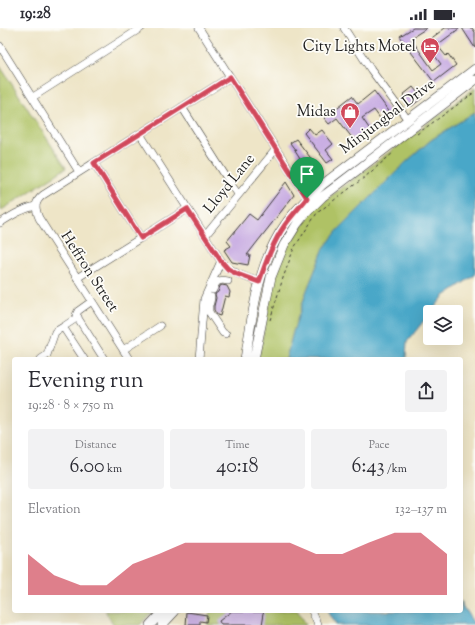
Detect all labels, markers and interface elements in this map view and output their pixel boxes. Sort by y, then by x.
text: 19:28 [20,4,51,25]
hotel icon: City Lights Motel [419,36,441,64]
place label: City Lights Motel [303,37,416,58]
street label: Minjungbal Drive [336,74,440,160]
shop icon: Midas [339,101,361,129]
place label: Midas [297,102,336,123]
street label: Lloyd Lane [199,150,261,218]
pin [290,157,324,198]
icon: arrive [296,163,318,185]
street label: Heffron Street [55,227,123,317]
map controls [423,305,463,345]
button: layers [423,305,463,345]
text: Evening run [28,366,144,398]
button: share [405,370,447,412]
text: 19:28 · 8 × 750 m [28,397,114,415]
text: Distance [75,437,117,453]
text: Time [225,437,250,453]
text: Pace [369,437,390,453]
text: 6.00 [69,453,105,482]
text: 40:18 [216,453,259,482]
text: 6:43 [351,453,385,482]
text: km [105,461,122,477]
text: /km [385,461,407,477]
text: Elevation [28,501,81,519]
text: 132–137 m [395,501,447,519]

